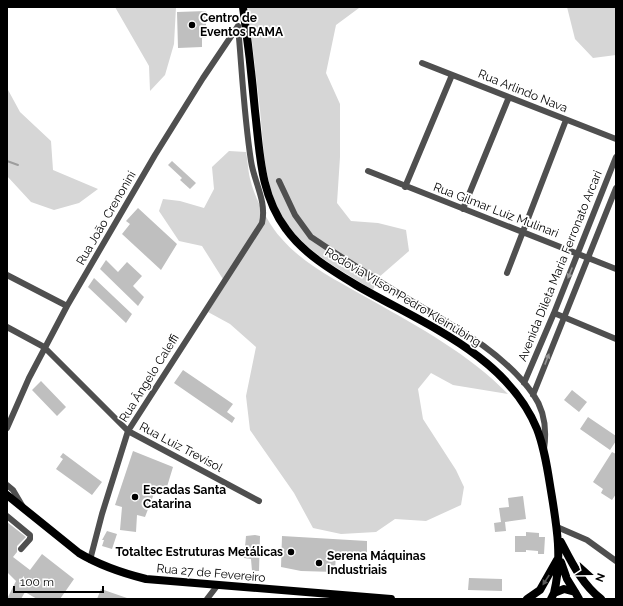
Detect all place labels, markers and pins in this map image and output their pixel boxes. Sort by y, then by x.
place label: Centro de Eventos RAMA [200,11,284,39]
marker: Centro de Eventos RAMA [187,20,197,30]
place label: Escadas Santa Catarina [143,483,226,511]
marker: Escadas Santa Catarina [130,492,140,502]
place label: Totaltec Estruturas Metálicas [116,545,283,559]
marker: Totaltec Estruturas Metálicas [286,547,296,557]
place label: Serena Máquinas Industriais [327,549,426,577]
marker: Serena Máquinas Industriais [314,558,324,568]

